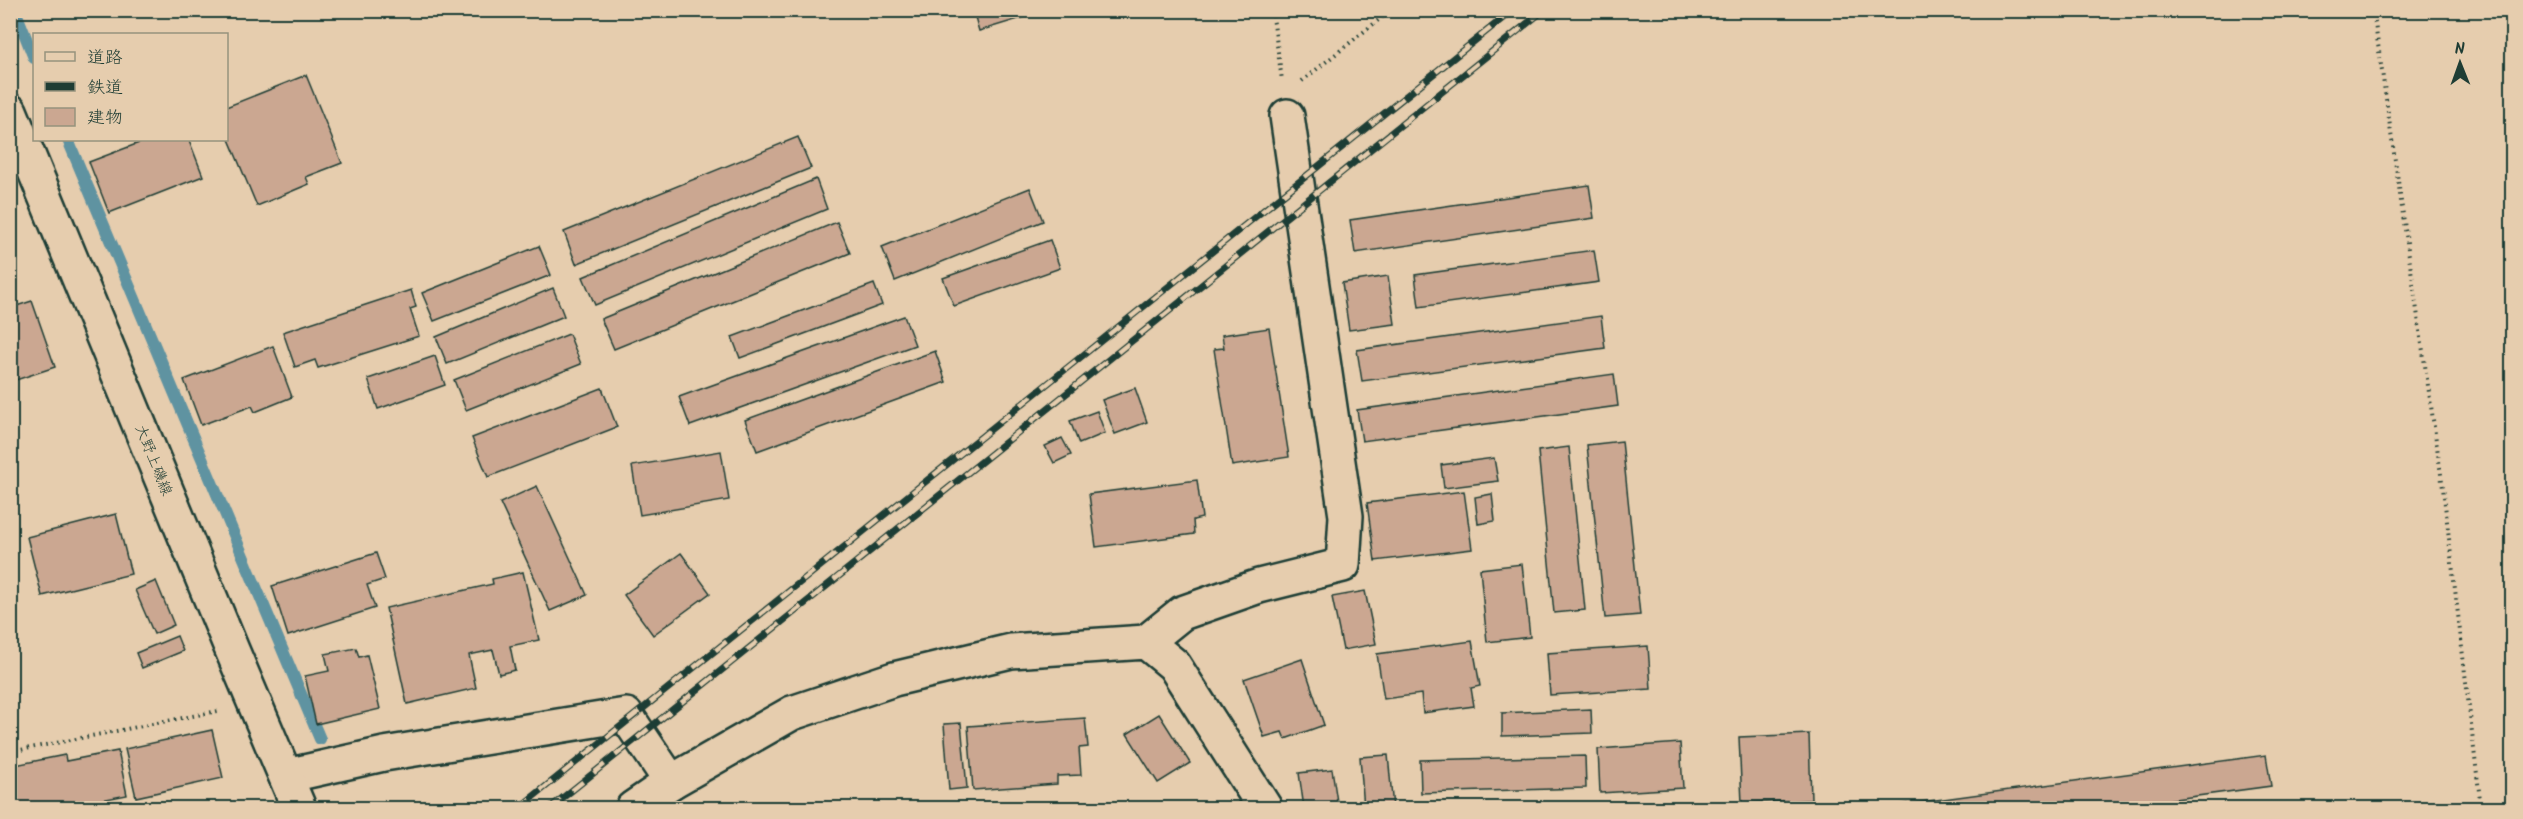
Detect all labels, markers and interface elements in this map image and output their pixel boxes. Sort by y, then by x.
legend [33,33,228,141]
north arrow [2430,33,2490,93]
text: N [2454,37,2465,62]
text: 道路 [87,44,123,73]
text: 鉄道 [87,74,123,103]
text: 建物 [87,104,123,133]
street label: 大野上磯線 [128,421,178,500]

